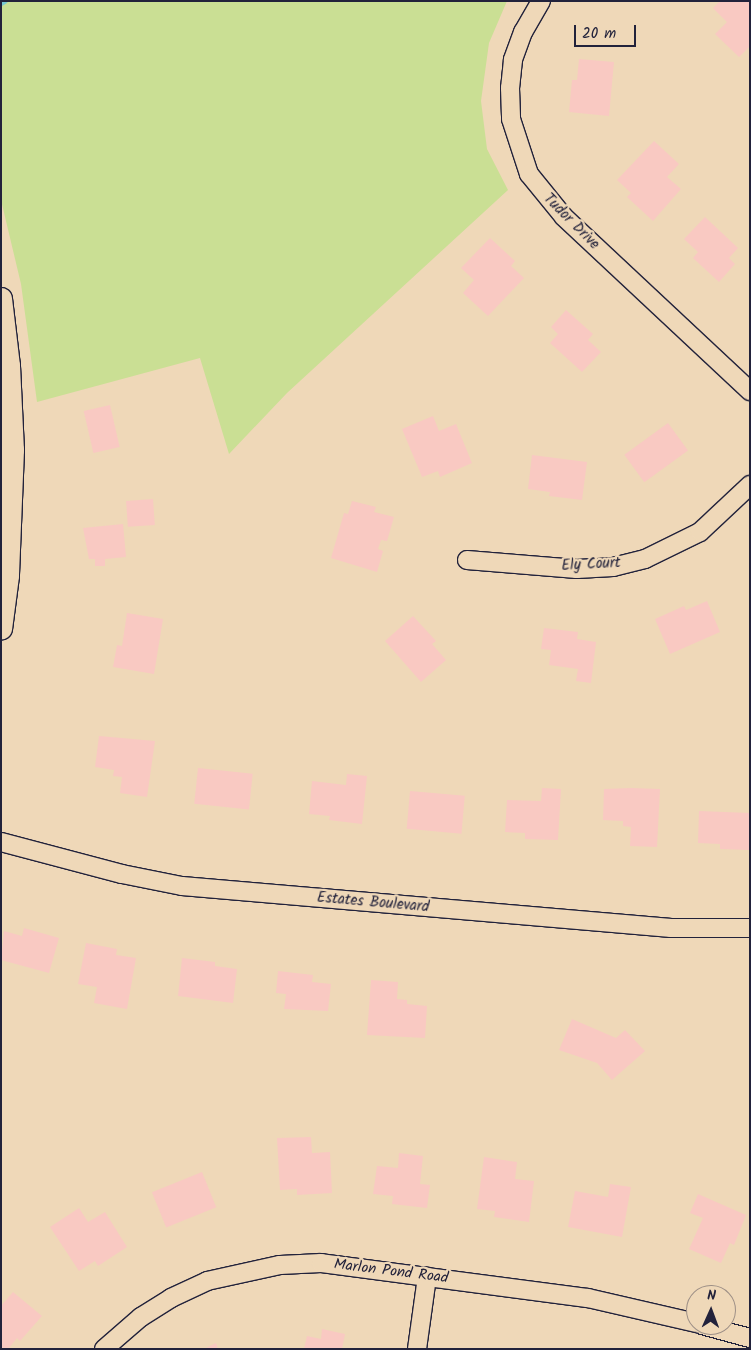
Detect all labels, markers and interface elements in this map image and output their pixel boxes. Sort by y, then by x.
scale bar [576,15,638,47]
text: 20 m [582,22,616,46]
street label: Tudor Drive [539,190,603,254]
street label: Ely Court [561,554,621,576]
street label: Estates Boulevard [316,889,430,917]
street label: Marlon Pond Road [333,1256,449,1288]
north arrow [686,1285,736,1335]
text: N [707,1285,716,1307]

